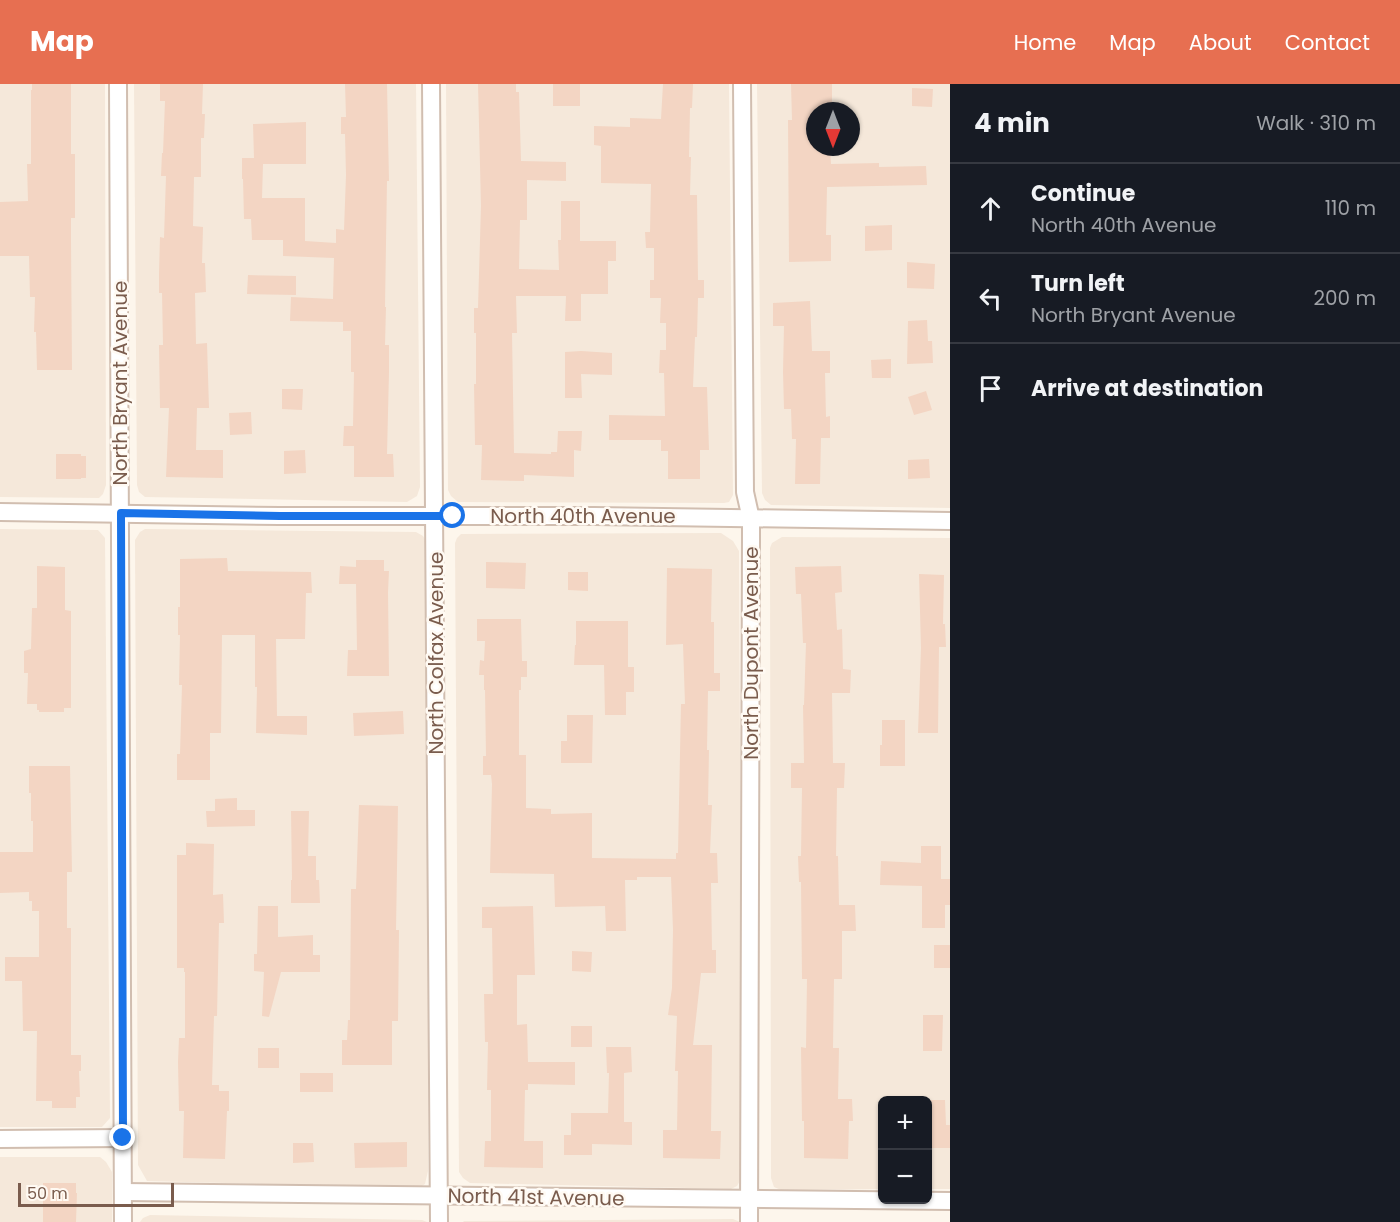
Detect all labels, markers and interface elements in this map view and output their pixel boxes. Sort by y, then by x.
text: Map [30,22,94,61]
text: Home [1014,28,1076,57]
text: Map [1109,28,1156,57]
text: About [1189,28,1252,57]
text: Contact [1285,28,1370,57]
north arrow [806,102,860,156]
text: 4 min [974,105,1050,141]
text: Walk · 310 m [1256,109,1376,137]
text: Continue [1031,178,1135,209]
icon: ahead [974,192,1007,225]
text: 110 m [1325,194,1376,222]
text: North 40th Avenue [1031,211,1216,239]
text: Turn left [1031,268,1125,299]
street label: North Bryant Avenue [106,281,134,485]
icon: left [974,282,1007,315]
text: 200 m [1313,284,1376,312]
text: North Bryant Avenue [1031,301,1236,329]
icon: arrive [974,372,1007,405]
text: Arrive at destination [1031,373,1263,404]
route start [439,502,465,528]
street label: North 40th Avenue [490,502,676,530]
street label: North Dupont Avenue [737,546,765,760]
street label: North Colfax Avenue [422,551,450,755]
map controls [878,1096,932,1204]
button: + [878,1096,932,1150]
route end [109,1124,135,1150]
button: − [878,1150,932,1204]
scale bar [18,1180,174,1208]
street label: North 41st Avenue [447,1181,625,1213]
text: 50 m [27,1182,68,1205]

